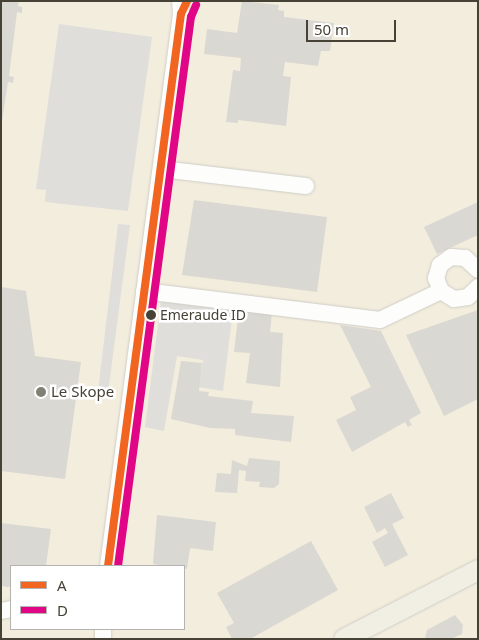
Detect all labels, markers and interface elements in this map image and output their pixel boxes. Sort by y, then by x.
scale bar [309,10,399,42]
text: 50 m [314,19,349,39]
place label: Emeraude ID [160,307,246,323]
marker: Emeraude ID [146,310,156,320]
place label: Le Skope [51,383,114,401]
marker: Le Skope [35,386,47,398]
legend [10,565,185,630]
text: A [57,575,67,595]
text: D [57,600,68,620]

